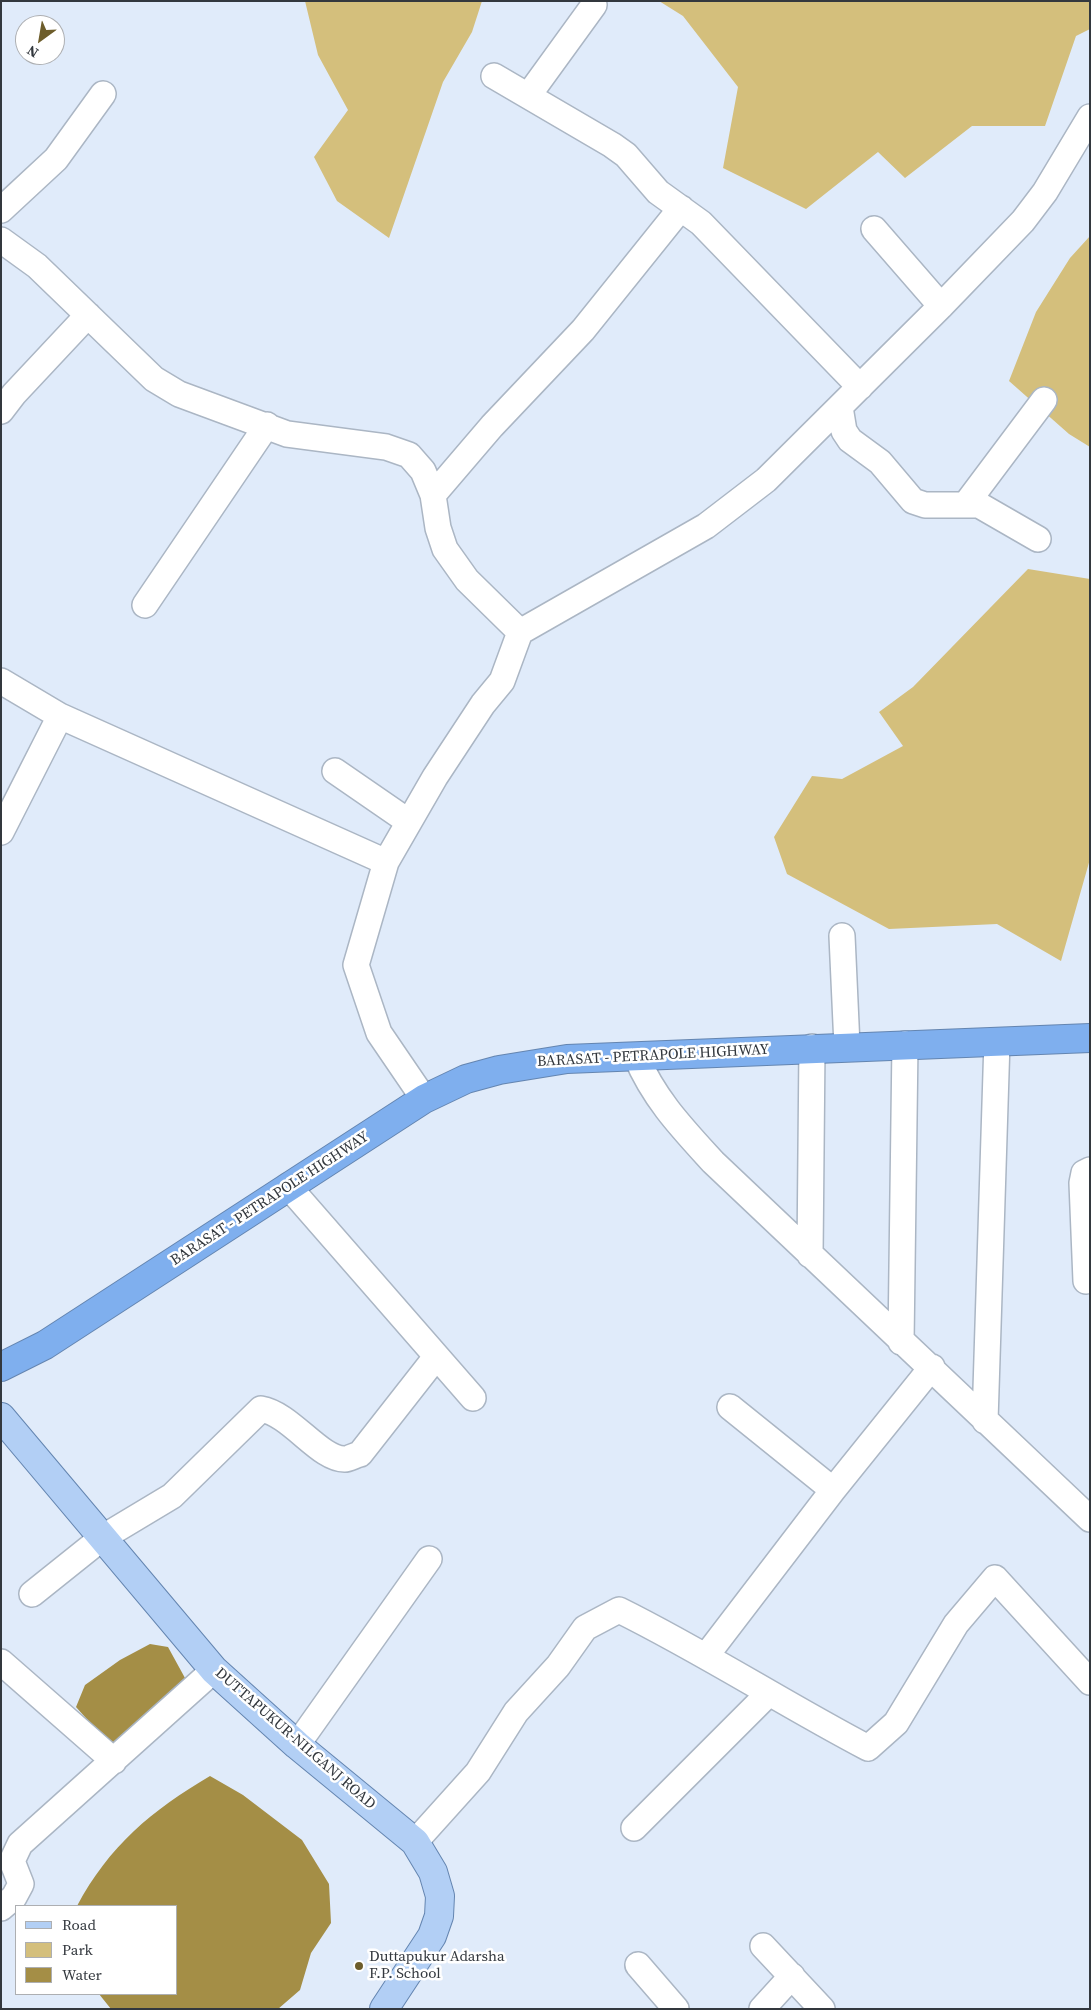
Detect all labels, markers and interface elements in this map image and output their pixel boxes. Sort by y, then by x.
north arrow [15,15,65,65]
text: N [23,41,42,63]
street label: BARASAT - PETRAPOLE HIGHWAY [536,1041,770,1071]
street label: BARASAT - PETRAPOLE HIGHWAY [168,1128,372,1270]
street label: DUTTAPUKUR-NILGANJ ROAD [211,1664,379,1814]
legend [15,1905,178,1995]
text: Road [62,1914,96,1935]
text: Park [62,1939,93,1960]
place label: Duttapukur Adarsha F.P. School [369,1948,505,1983]
marker: Duttapukur Adarsha F.P. School [353,1960,365,1972]
text: Water [62,1964,102,1985]

